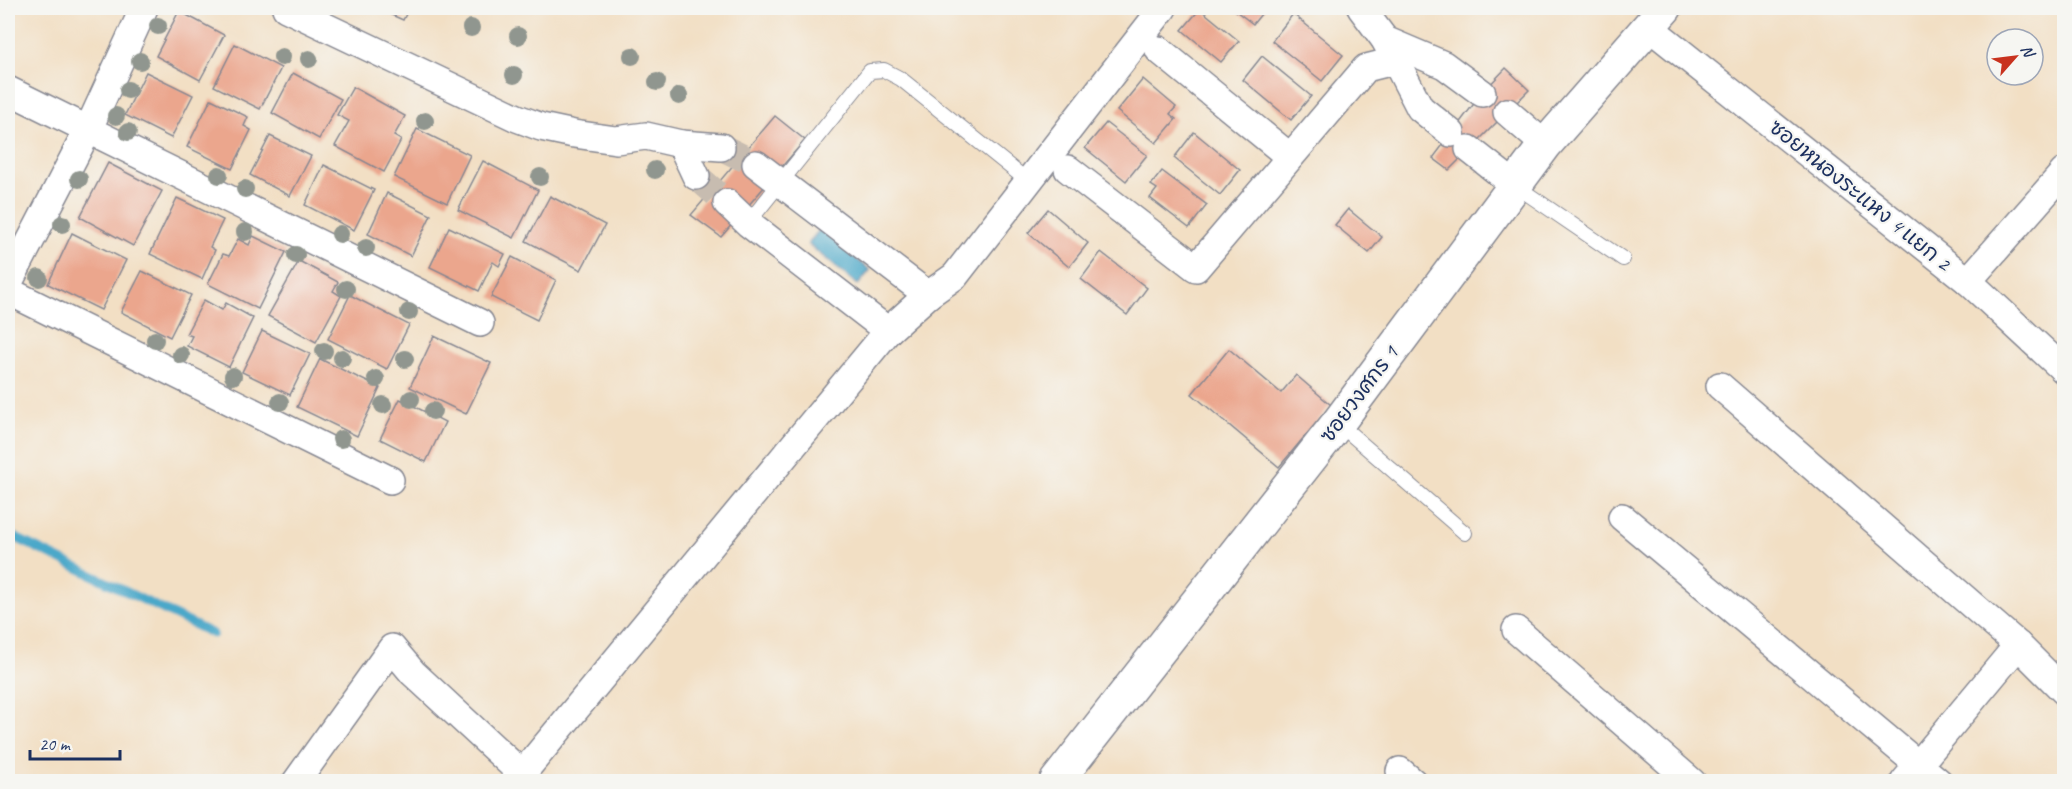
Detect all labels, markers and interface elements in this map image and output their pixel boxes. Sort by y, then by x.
north arrow [1985,27,2045,87]
text: N [2016,41,2040,62]
street label: ซอยหนองระแหง 4 แยก 2 [1764,114,1957,277]
street label: ซอยวงศกร 1 [1314,340,1405,447]
scale bar [30,723,120,761]
text: 20 m [39,733,72,755]

